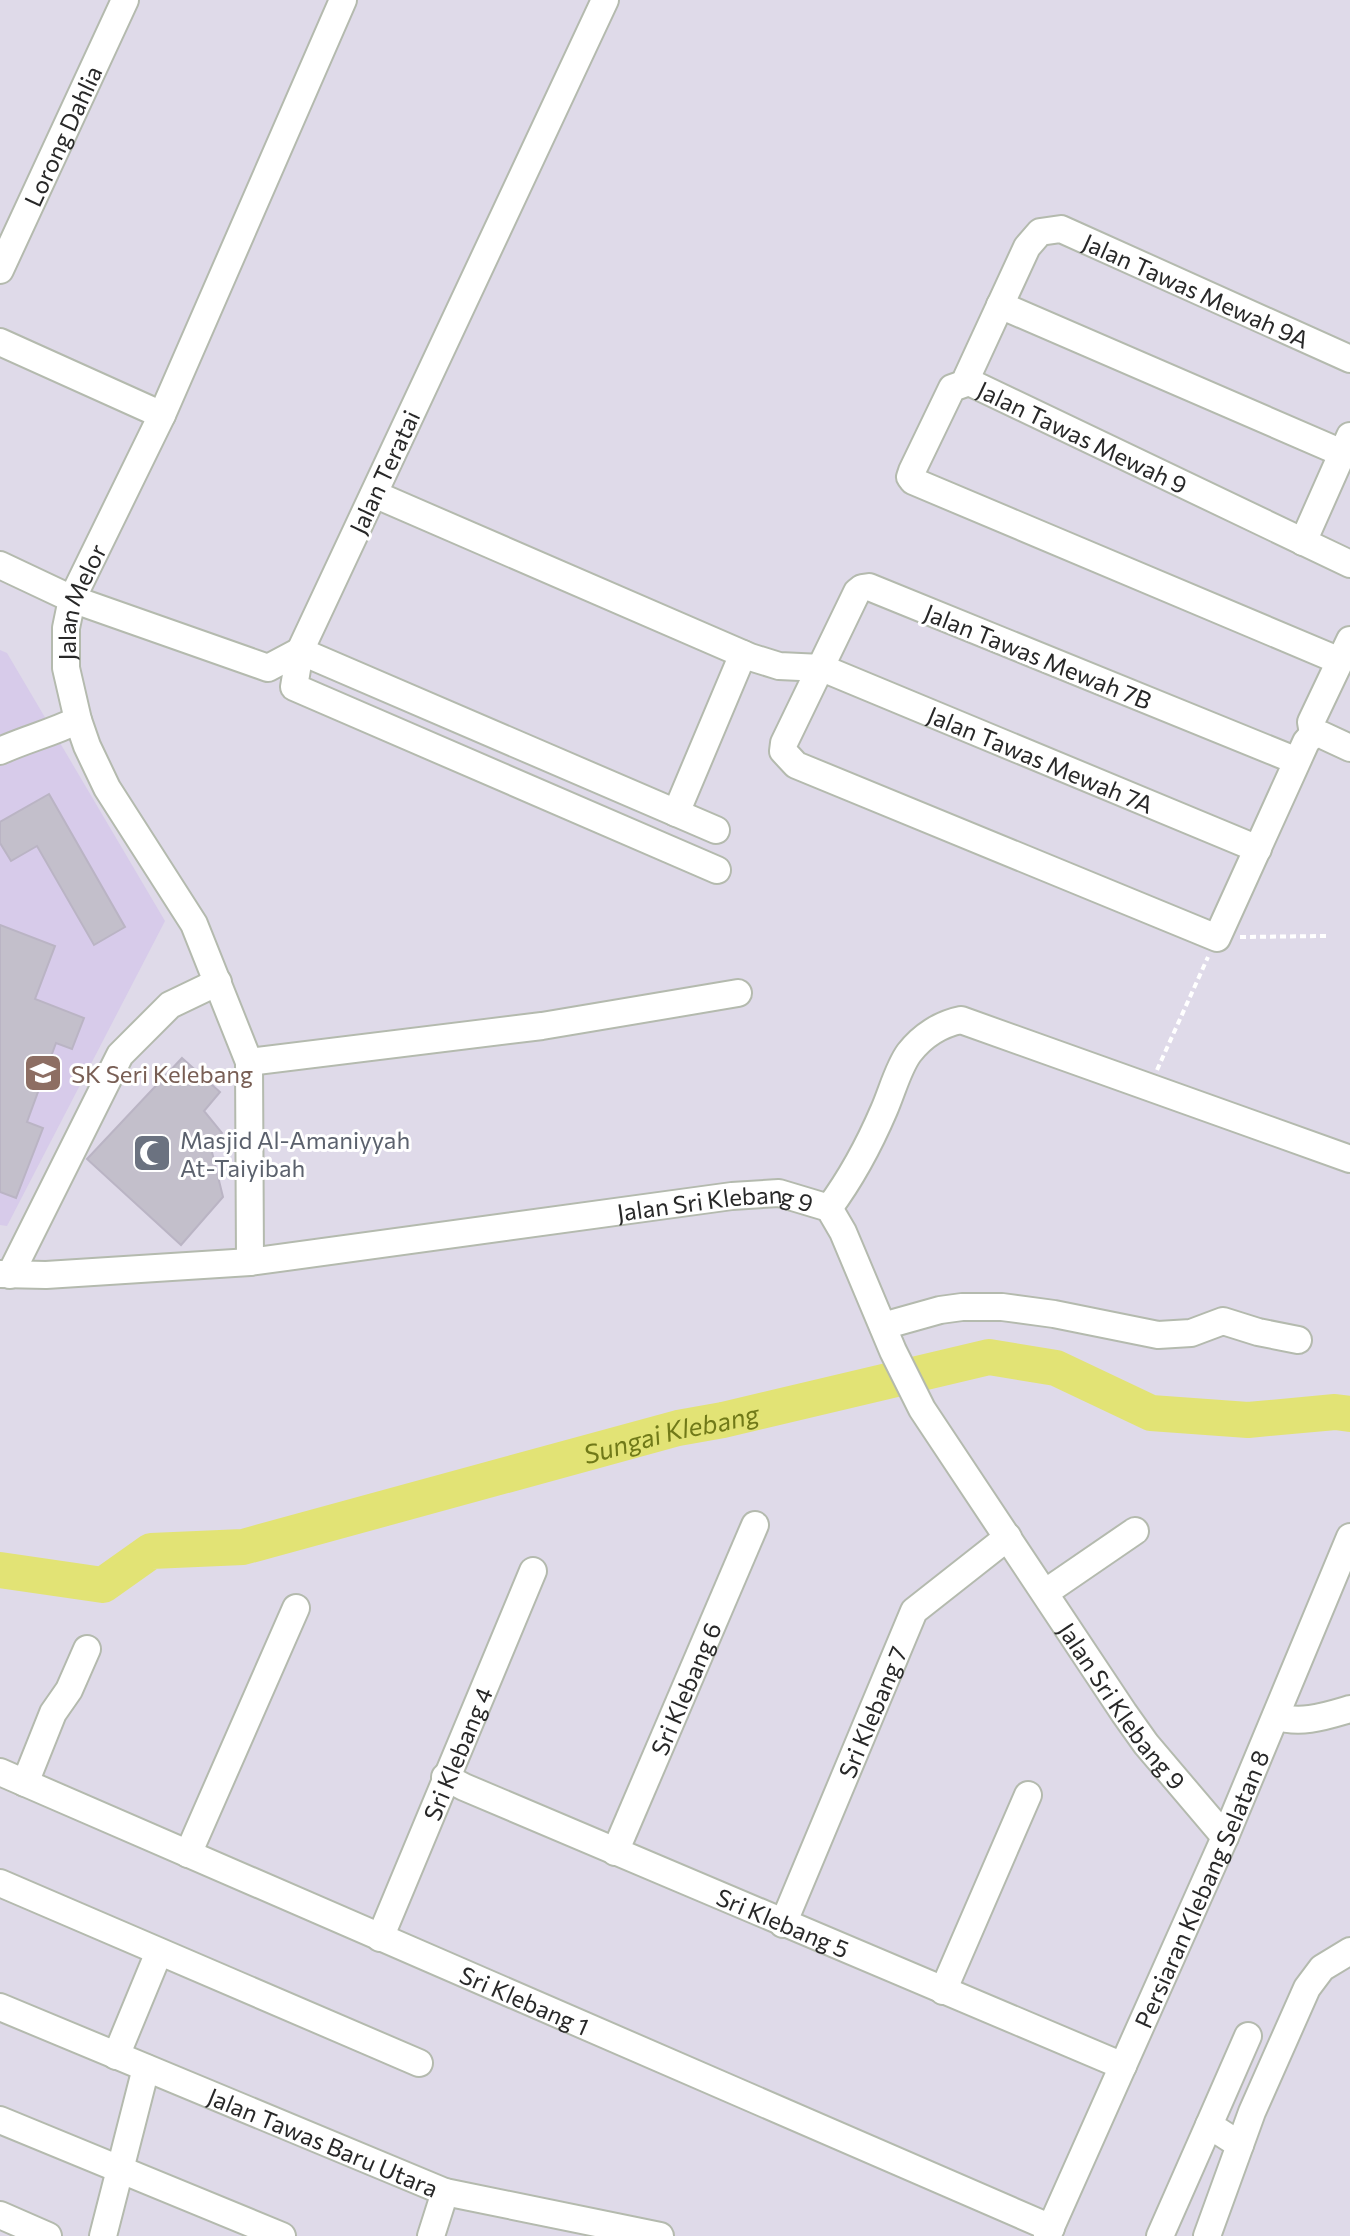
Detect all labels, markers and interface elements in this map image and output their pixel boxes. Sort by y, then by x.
street label: Lorong Dahlia [17,61,107,211]
street label: Jalan Tawas Mewah 9A [1079,226,1314,353]
street label: Jalan Tawas Mewah 9 [973,374,1192,499]
street label: Jalan Teratai [343,406,425,538]
street label: Jalan Melor [52,538,112,661]
street label: Jalan Tawas Mewah 7B [920,597,1156,715]
street label: Jalan Tawas Mewah 7A [924,699,1158,819]
school or university icon: SK Seri Kelebang [22,1052,64,1094]
place label: SK Seri Kelebang [71,1059,253,1088]
place label: Masjid Al-Amaniyyah At-Taiyibah [180,1125,410,1182]
mosque icon: Masjid Al-Amaniyyah At-Taiyibah [131,1132,173,1174]
street label: Jalan Sri Klebang 9 [615,1178,817,1226]
water label: Sungai Klebang [580,1396,763,1469]
street label: Jalan Sri Klebang 9 [1053,1616,1192,1795]
street label: Sri Klebang 6 [644,1617,726,1759]
street label: Sri Klebang 7 [831,1642,912,1782]
street label: Sri Klebang 4 [416,1682,498,1824]
street label: Persiaran Klebang Selatan 8 [1127,1745,1274,2032]
street label: Sri Klebang 5 [712,1881,854,1963]
street label: Sri Klebang 1 [456,1959,594,2040]
street label: Jalan Tawas Baru Utara [204,2081,443,2202]

